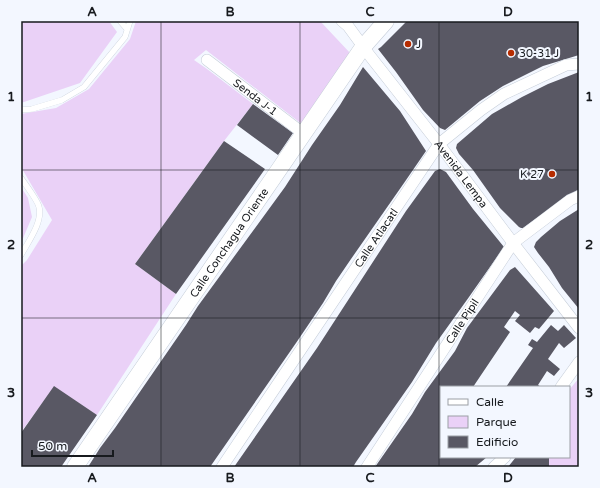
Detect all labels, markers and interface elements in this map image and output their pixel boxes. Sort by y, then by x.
text: A [87,4,97,20]
text: B [225,4,235,20]
text: C [365,4,375,20]
text: D [503,4,513,20]
place label: J [416,38,421,51]
marker: J [403,39,413,49]
place label: 30-31 J [519,47,559,60]
marker: 30-31 J [506,48,516,58]
street label: Senda J-1 [230,76,280,118]
text: 1 [7,89,15,105]
text: 1 [585,89,593,105]
street label: Avenida Lempa [431,138,490,210]
place label: K 27 [520,168,544,181]
marker: K 27 [547,169,557,179]
street label: Calle Conchagua Oriente [187,186,271,300]
street label: Calle Atlacatl [352,206,401,270]
text: 2 [7,237,15,253]
text: 2 [585,237,593,253]
street label: Calle Pipil [443,297,482,346]
text: 3 [7,385,15,401]
text: 3 [585,385,593,401]
legend [440,386,570,458]
text: Calle [476,395,504,409]
text: Parque [476,415,517,429]
scale bar [32,432,113,458]
text: Edificio [476,435,518,449]
text: 50 m [38,439,67,453]
text: A [87,470,97,486]
text: B [225,470,235,486]
text: C [365,470,375,486]
text: D [503,470,513,486]

